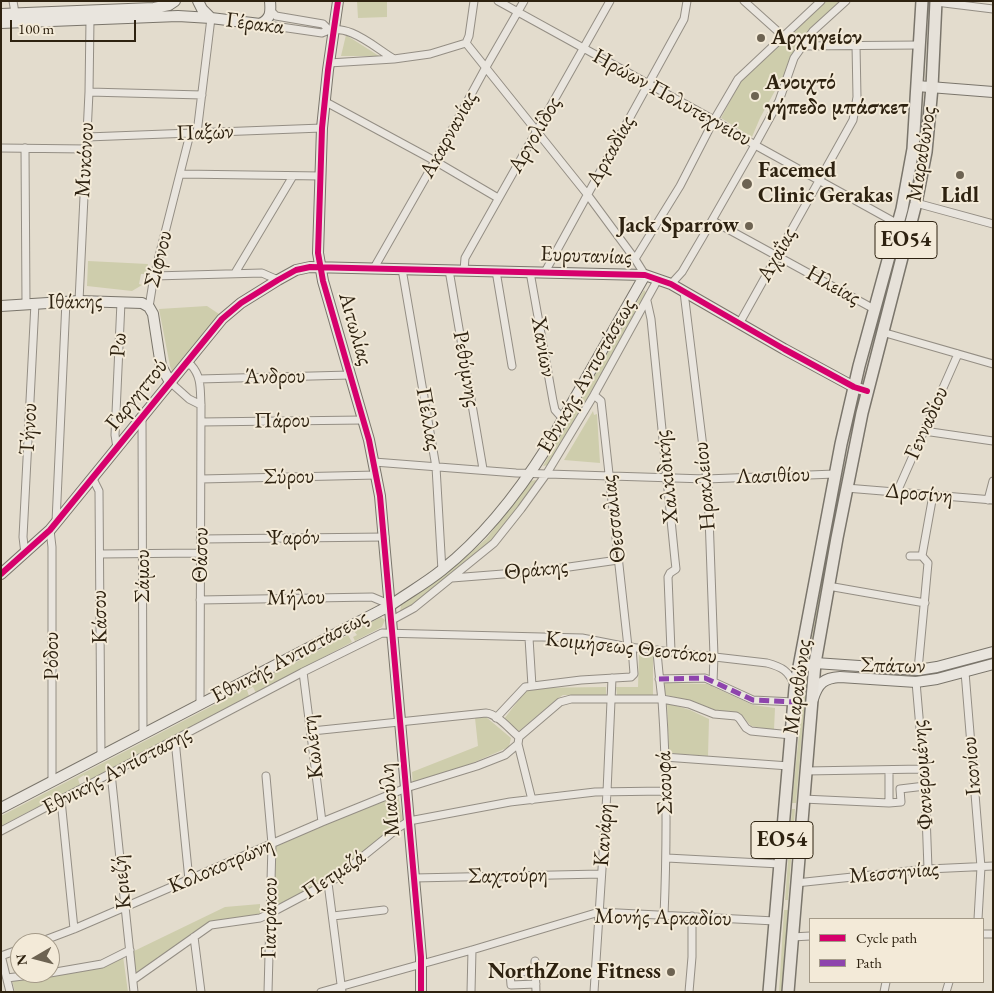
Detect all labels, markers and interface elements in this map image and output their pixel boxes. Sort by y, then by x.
street label: Γέρακα [224,7,286,41]
scale bar [12,10,139,42]
text: 100 m [18,19,54,38]
place label: Αρχηγείον [771,25,862,51]
marker: Αρχηγείον [755,32,767,44]
street label: Ηρώων Πολυτεχνείου [588,43,756,153]
place label: Ανοιχτό γήπεδο μπάσκετ [765,70,908,122]
street label: Ακαρνανίας [414,87,484,183]
marker: Ανοιχτό γήπεδο μπάσκετ [749,90,761,102]
street label: Αργολίδος [503,92,567,178]
street label: Μαραθώνος [901,104,943,204]
street label: Αρκαδίας [581,111,641,191]
street label: Παξών [176,119,234,147]
street label: Μυκόνου [70,121,100,199]
place label: Facemed Clinic Gerakas [758,158,893,210]
marker: Lidl [954,169,966,181]
marker: Facemed Clinic Gerakas [740,177,754,191]
place label: Lidl [941,183,979,209]
place label: Jack Sparrow [618,213,739,239]
marker: Jack Sparrow [743,220,755,232]
road number: ΕΟ54 [875,222,937,258]
street label: Αχαΐας [751,223,803,287]
street label: Σίφνου [139,228,179,290]
street label: Ευρυτανίας [540,241,632,271]
street label: Ηλείας [801,260,865,312]
street label: Ιθάκης [47,288,103,316]
street label: Αιτωλίας [332,289,378,369]
street label: Εθνικής Αντιστάσεως [532,294,642,458]
street label: Χανίων [525,315,561,379]
street label: Ρεθύμνης [446,329,486,409]
street label: Ρω [105,332,133,358]
street label: Γαργηττού [100,354,174,436]
street label: Άνδρου [244,363,306,391]
street label: Γενναδίου [899,382,955,464]
street label: Πέλλας [409,385,447,453]
street label: Τήνου [14,402,44,456]
street label: Πάρου [254,407,310,435]
street label: Χαλκιδικής [649,429,685,525]
street label: Ηρακλείου [688,441,722,531]
street label: Λασιθίου [736,462,810,490]
street label: Σύρου [264,463,314,491]
street label: Θεσσαλίας [596,474,632,564]
street label: Δροσίνη [884,478,954,510]
street label: Ψαρόν [266,524,320,552]
street label: Θάσου [187,527,215,583]
street label: Σάμου [130,549,156,603]
street label: Θράκης [503,554,569,586]
street label: Μήλου [266,584,326,612]
street label: Κάσου [86,590,114,644]
street label: Εθνικής Αντιστάσεως [207,604,373,710]
street label: Κοιμήσεως Θεοτόκου [544,626,718,670]
street label: Ρόδου [39,632,65,680]
street label: Μαραθώνος [778,638,818,736]
street label: Σπάτων [860,652,926,680]
street label: Κωλέτη [296,714,330,780]
street label: Φανερωμένης [906,719,940,831]
street label: Εθνικής Αντίστασης [38,721,196,821]
street label: Ικονίου [956,735,988,797]
street label: Σκουφά [651,751,679,815]
street label: Μιαούλη [374,762,406,838]
street label: Κανάρη [589,803,619,867]
road number: ΕΟ54 [751,822,813,858]
street label: Κολοκοτρώνη [164,832,278,900]
street label: Πετμεζά [297,844,371,906]
street label: Κριεζή [106,854,138,910]
street label: Μεσσηνίας [848,856,940,890]
street label: Σαχτούρη [468,862,548,890]
street label: Γιατράκου [256,877,284,959]
street label: Μονής Αρκαδίου [594,904,732,932]
legend [809,918,984,983]
text: Cycle path [856,928,917,947]
north arrow [10,933,60,983]
text: N [11,953,31,967]
text: Path [856,953,882,972]
place label: NorthZone Fitness [488,959,661,985]
marker: NorthZone Fitness [665,966,677,978]

